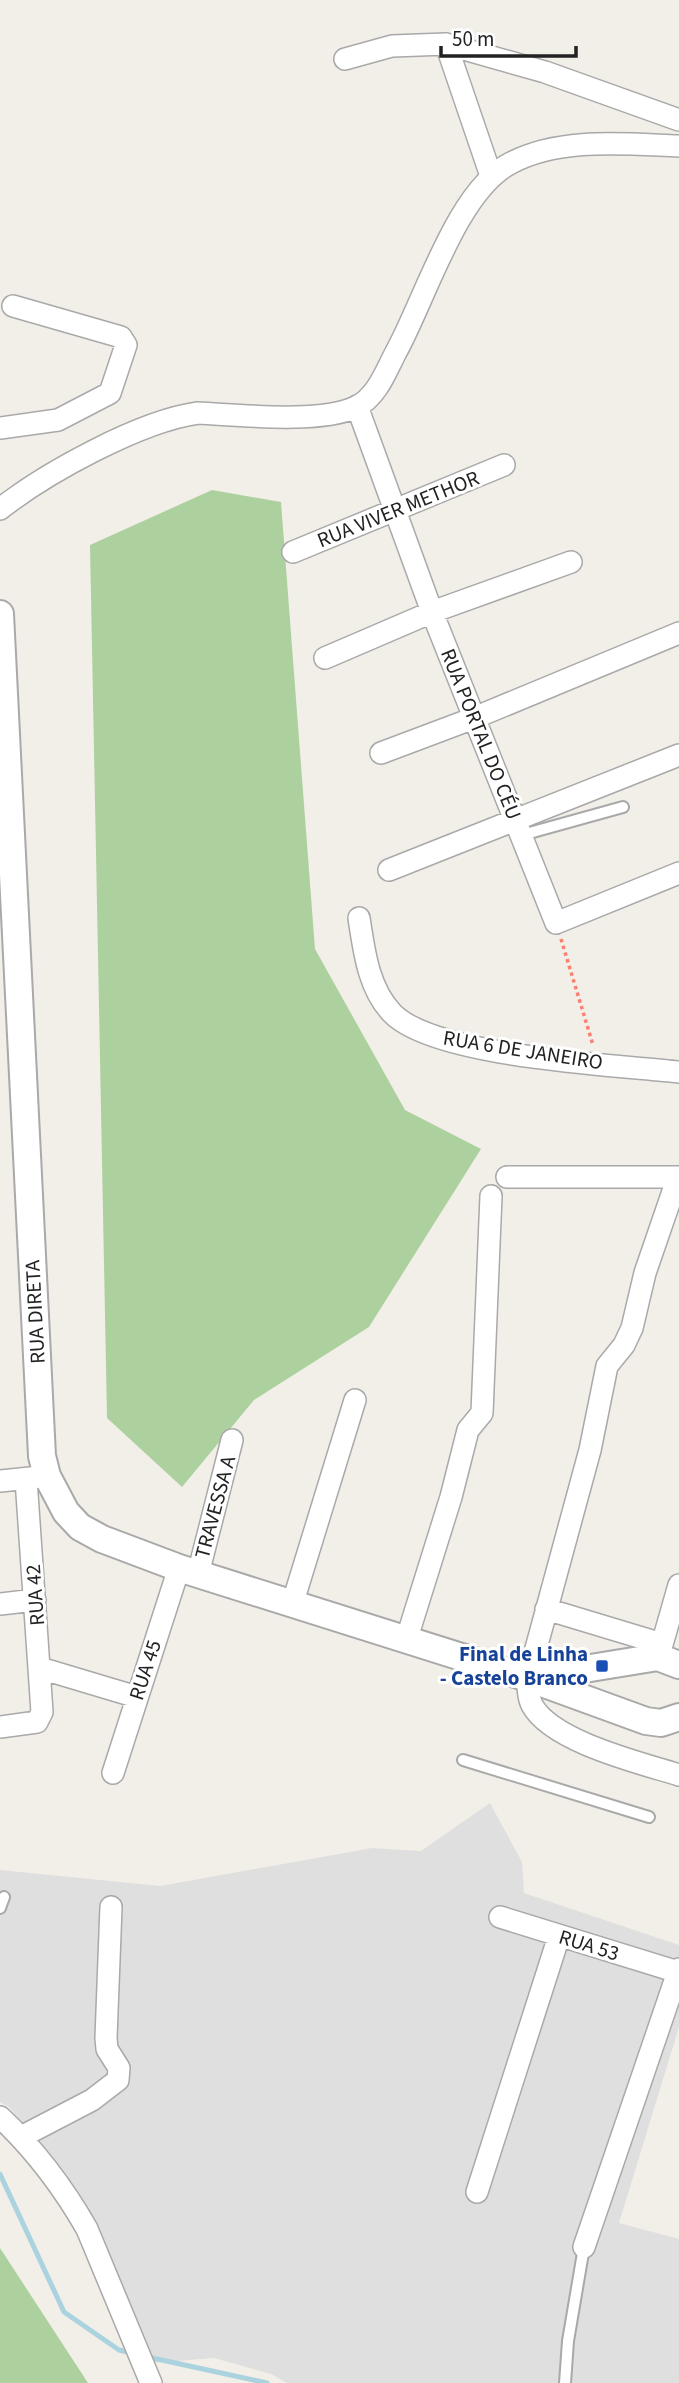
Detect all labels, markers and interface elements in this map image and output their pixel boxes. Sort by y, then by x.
scale bar [441,14,576,58]
text: 50 m [452,24,494,54]
street label: RUA VIVER METHOR [312,463,484,555]
street label: RUA PORTAL DO CÉU [433,644,529,824]
street label: RUA 6 DE JANEIRO [441,1023,605,1077]
street label: RUA DIRETA [17,1259,53,1365]
street label: TRAVESSA A [187,1452,243,1562]
street label: RUA 42 [18,1563,52,1627]
street label: RUA 45 [121,1636,169,1704]
place label: Final de Linha - Castelo Branco [440,1639,588,1693]
marker: Final de Linha - Castelo Branco [594,1658,610,1674]
street label: RUA 53 [555,1922,623,1968]

